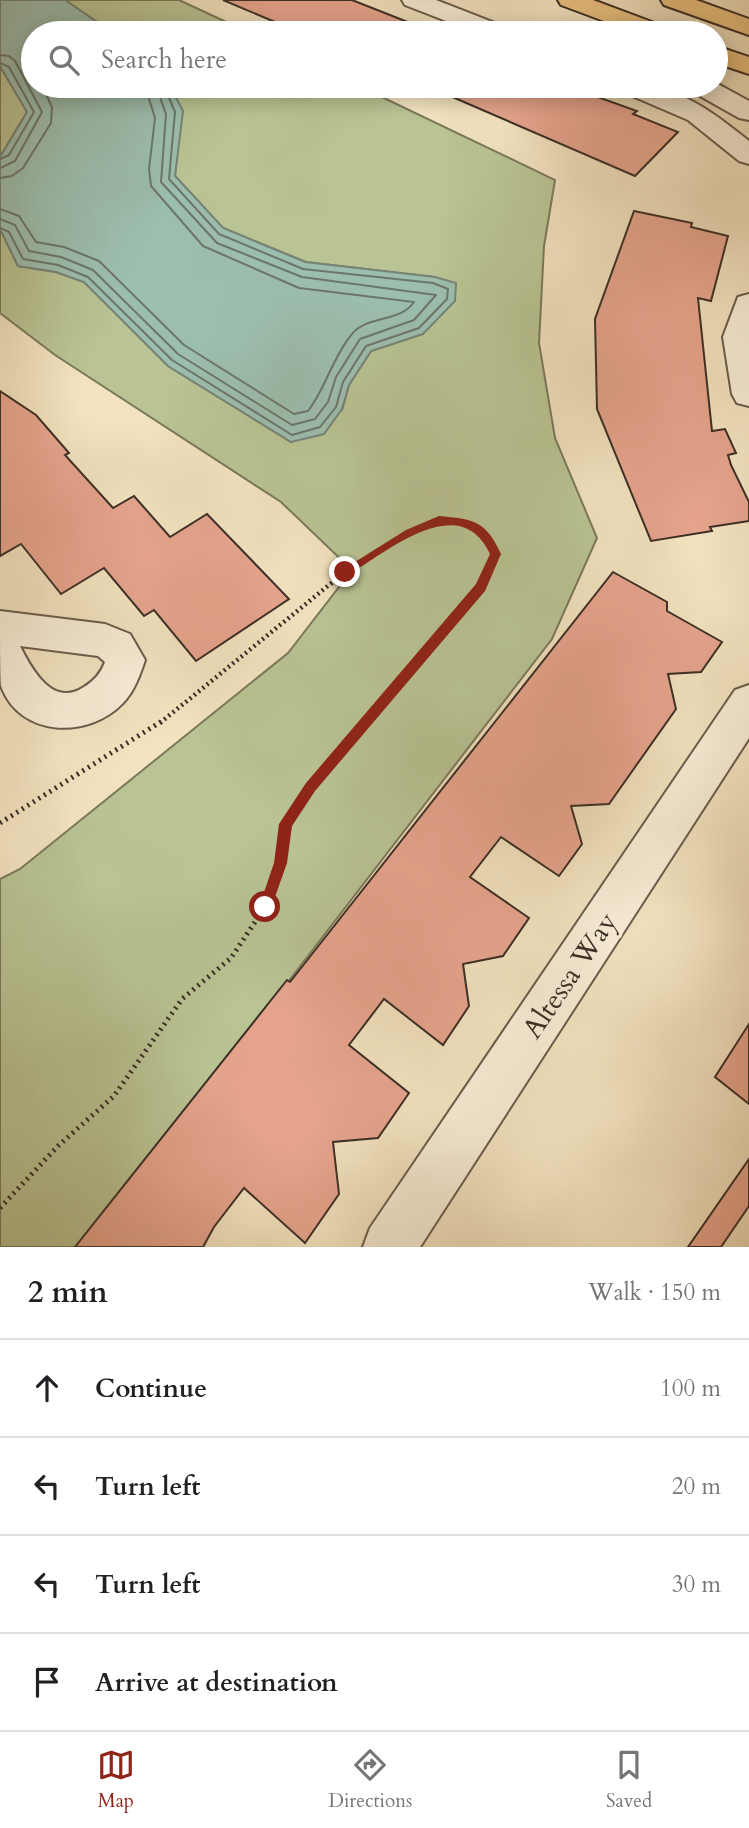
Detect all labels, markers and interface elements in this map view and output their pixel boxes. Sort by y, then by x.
search box [21,21,728,98]
icon: search [45,41,83,79]
text: Search here [101,42,227,77]
route end [329,556,360,587]
route start [249,891,280,922]
street label: Altessa Way [514,905,626,1046]
text: 2 min [28,1272,108,1313]
text: Walk · 150 m [588,1277,721,1308]
icon: ahead [28,1369,66,1407]
text: Continue [95,1371,207,1406]
text: 100 m [660,1373,721,1404]
icon: left [28,1467,66,1505]
text: Turn left [95,1469,200,1504]
text: 20 m [672,1471,721,1502]
icon: left [28,1565,66,1603]
text: Turn left [95,1567,200,1602]
text: 30 m [672,1569,721,1600]
icon: arrive [28,1663,66,1701]
text: Arrive at destination [95,1665,338,1700]
tab: Map [97,1746,135,1814]
tab: Directions [329,1746,412,1814]
tab: Saved [606,1746,652,1814]

